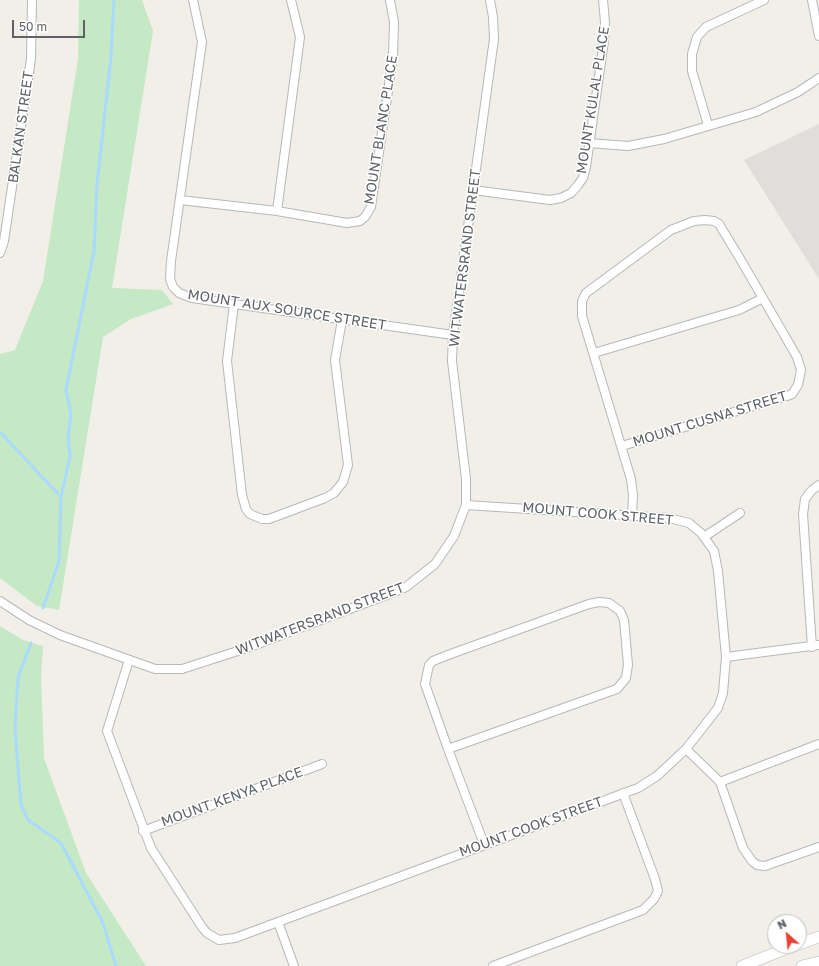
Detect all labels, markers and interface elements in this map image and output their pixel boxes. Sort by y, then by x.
scale bar [14,12,87,38]
text: 50 m [19,19,47,34]
street label: MOUNT KULAL PLACE [573,25,613,175]
street label: MOUNT BLANC PLACE [361,54,401,206]
street label: BALKAN STREET [5,70,37,184]
street label: WITWATERSRAND STREET [446,168,484,348]
street label: MOUNT AUX SOURCE STREET [186,286,388,334]
street label: MOUNT CUSNA STREET [631,387,789,451]
street label: MOUNT COOK STREET [522,499,674,529]
street label: WITWATERSRAND STREET [233,579,407,659]
street label: MOUNT KENYA PLACE [159,764,305,830]
street label: MOUNT COOK STREET [457,793,605,861]
north arrow [767,914,807,954]
text: N [775,916,788,931]

